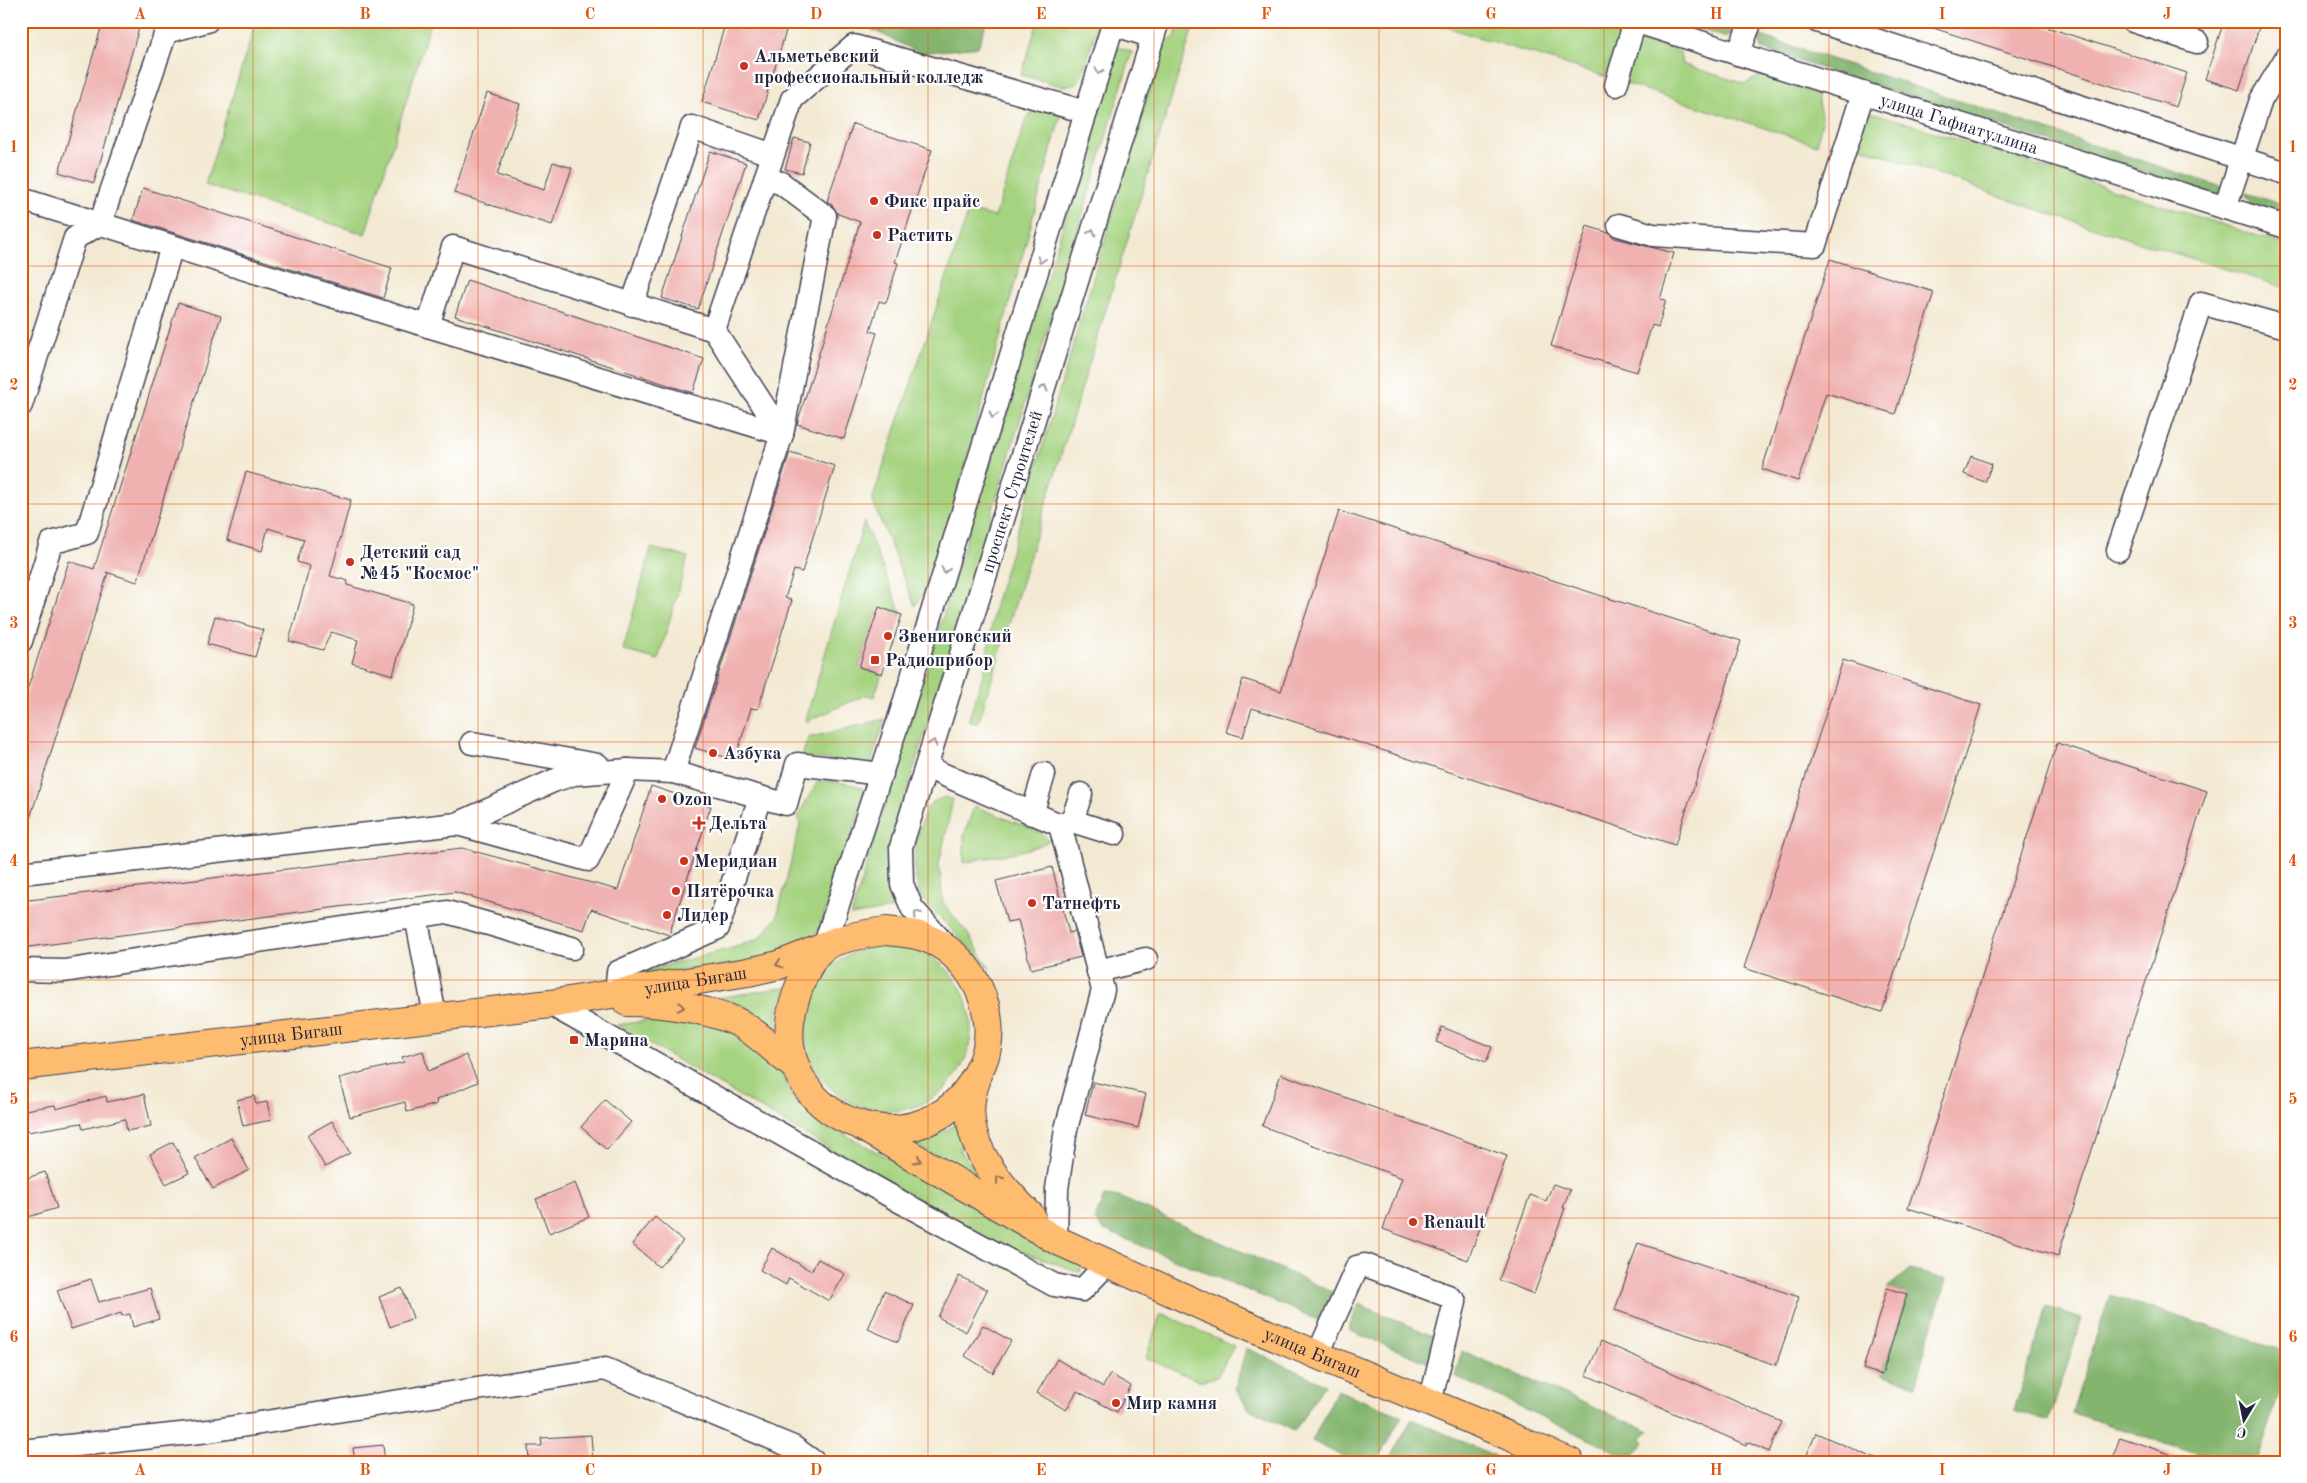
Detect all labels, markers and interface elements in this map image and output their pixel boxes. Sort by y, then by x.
text: A [134,7,146,23]
text: B [359,7,371,23]
text: C [585,7,595,23]
text: D [810,7,822,23]
text: E [1035,7,1047,23]
text: F [1261,7,1272,23]
text: G [1485,7,1497,23]
text: H [1709,7,1723,23]
text: I [1938,7,1946,23]
text: J [2163,7,2172,23]
place label: Альметьевский профессиональный колледж [754,48,984,88]
marker: Альметьевский профессиональный колледж [738,60,750,72]
one-way arrow [1094,66,1104,75]
street label: улица Гафиатуллина [1877,91,2040,158]
text: 1 [9,140,19,156]
text: 1 [2288,140,2298,156]
place label: Фикс прайс [884,193,980,211]
marker: Фикс прайс [868,195,880,207]
place label: Растить [887,227,953,245]
marker: Растить [871,229,883,241]
one-way arrow [1086,229,1096,237]
one-way arrow [1036,255,1046,263]
text: 2 [9,378,19,394]
text: 2 [2288,378,2298,394]
one-way arrow [1038,384,1048,392]
street label: проспект Строителей [979,409,1046,576]
one-way arrow [988,410,998,419]
place label: Детский сад №45 "Космос" [360,544,479,583]
marker: Детский сад №45 "Космос" [344,556,356,568]
one-way arrow [940,566,950,574]
text: 3 [9,616,19,632]
text: 3 [2288,616,2298,632]
place label: Звениговский [898,628,1012,646]
marker: Звениговский [882,630,894,642]
place label: Радиоприбор [885,652,993,670]
marker: Радиоприбор [869,654,881,666]
one-way arrow [928,740,938,748]
place label: Азбука [723,745,782,763]
marker: Азбука [707,747,719,759]
place label: Ozon [672,791,712,809]
marker: Ozon [656,793,668,805]
place label: Дельта [709,815,767,833]
marker: Дельта [693,817,705,829]
place label: Меридиан [694,853,778,871]
text: 4 [9,854,19,870]
text: 4 [2288,854,2298,870]
marker: Меридиан [678,855,690,867]
place label: Пятёрочка [686,883,774,901]
marker: Пятёрочка [670,885,682,897]
place label: Татнефть [1042,895,1121,914]
marker: Татнефть [1026,897,1038,909]
place label: Лидер [677,907,729,925]
marker: Лидер [661,909,673,921]
one-way arrow [914,911,923,920]
one-way arrow [775,959,783,969]
street label: улица Бигаш [643,964,748,999]
one-way arrow [677,1002,685,1012]
street label: улица Бигаш [239,1020,344,1050]
place label: Марина [584,1032,649,1050]
marker: Марина [568,1034,580,1046]
text: 5 [9,1092,19,1108]
text: 5 [2288,1092,2298,1108]
one-way arrow [912,1153,921,1163]
one-way arrow [996,1176,1004,1185]
place label: Renault [1423,1214,1486,1232]
marker: Renault [1407,1216,1419,1228]
street label: улица Бигаш [1261,1325,1363,1382]
text: 6 [9,1330,19,1346]
text: 6 [2288,1330,2298,1346]
place label: Мир камня [1126,1395,1217,1413]
north arrow [2220,1396,2270,1446]
marker: Мир камня [1110,1397,1122,1409]
text: С [2236,1424,2248,1440]
text: A [134,1463,146,1479]
text: B [359,1463,371,1479]
text: C [585,1463,595,1479]
text: D [810,1463,822,1479]
text: E [1035,1463,1047,1479]
text: F [1261,1463,1272,1479]
text: G [1485,1463,1497,1479]
text: H [1709,1463,1723,1479]
text: I [1938,1463,1946,1479]
text: J [2163,1463,2172,1479]

